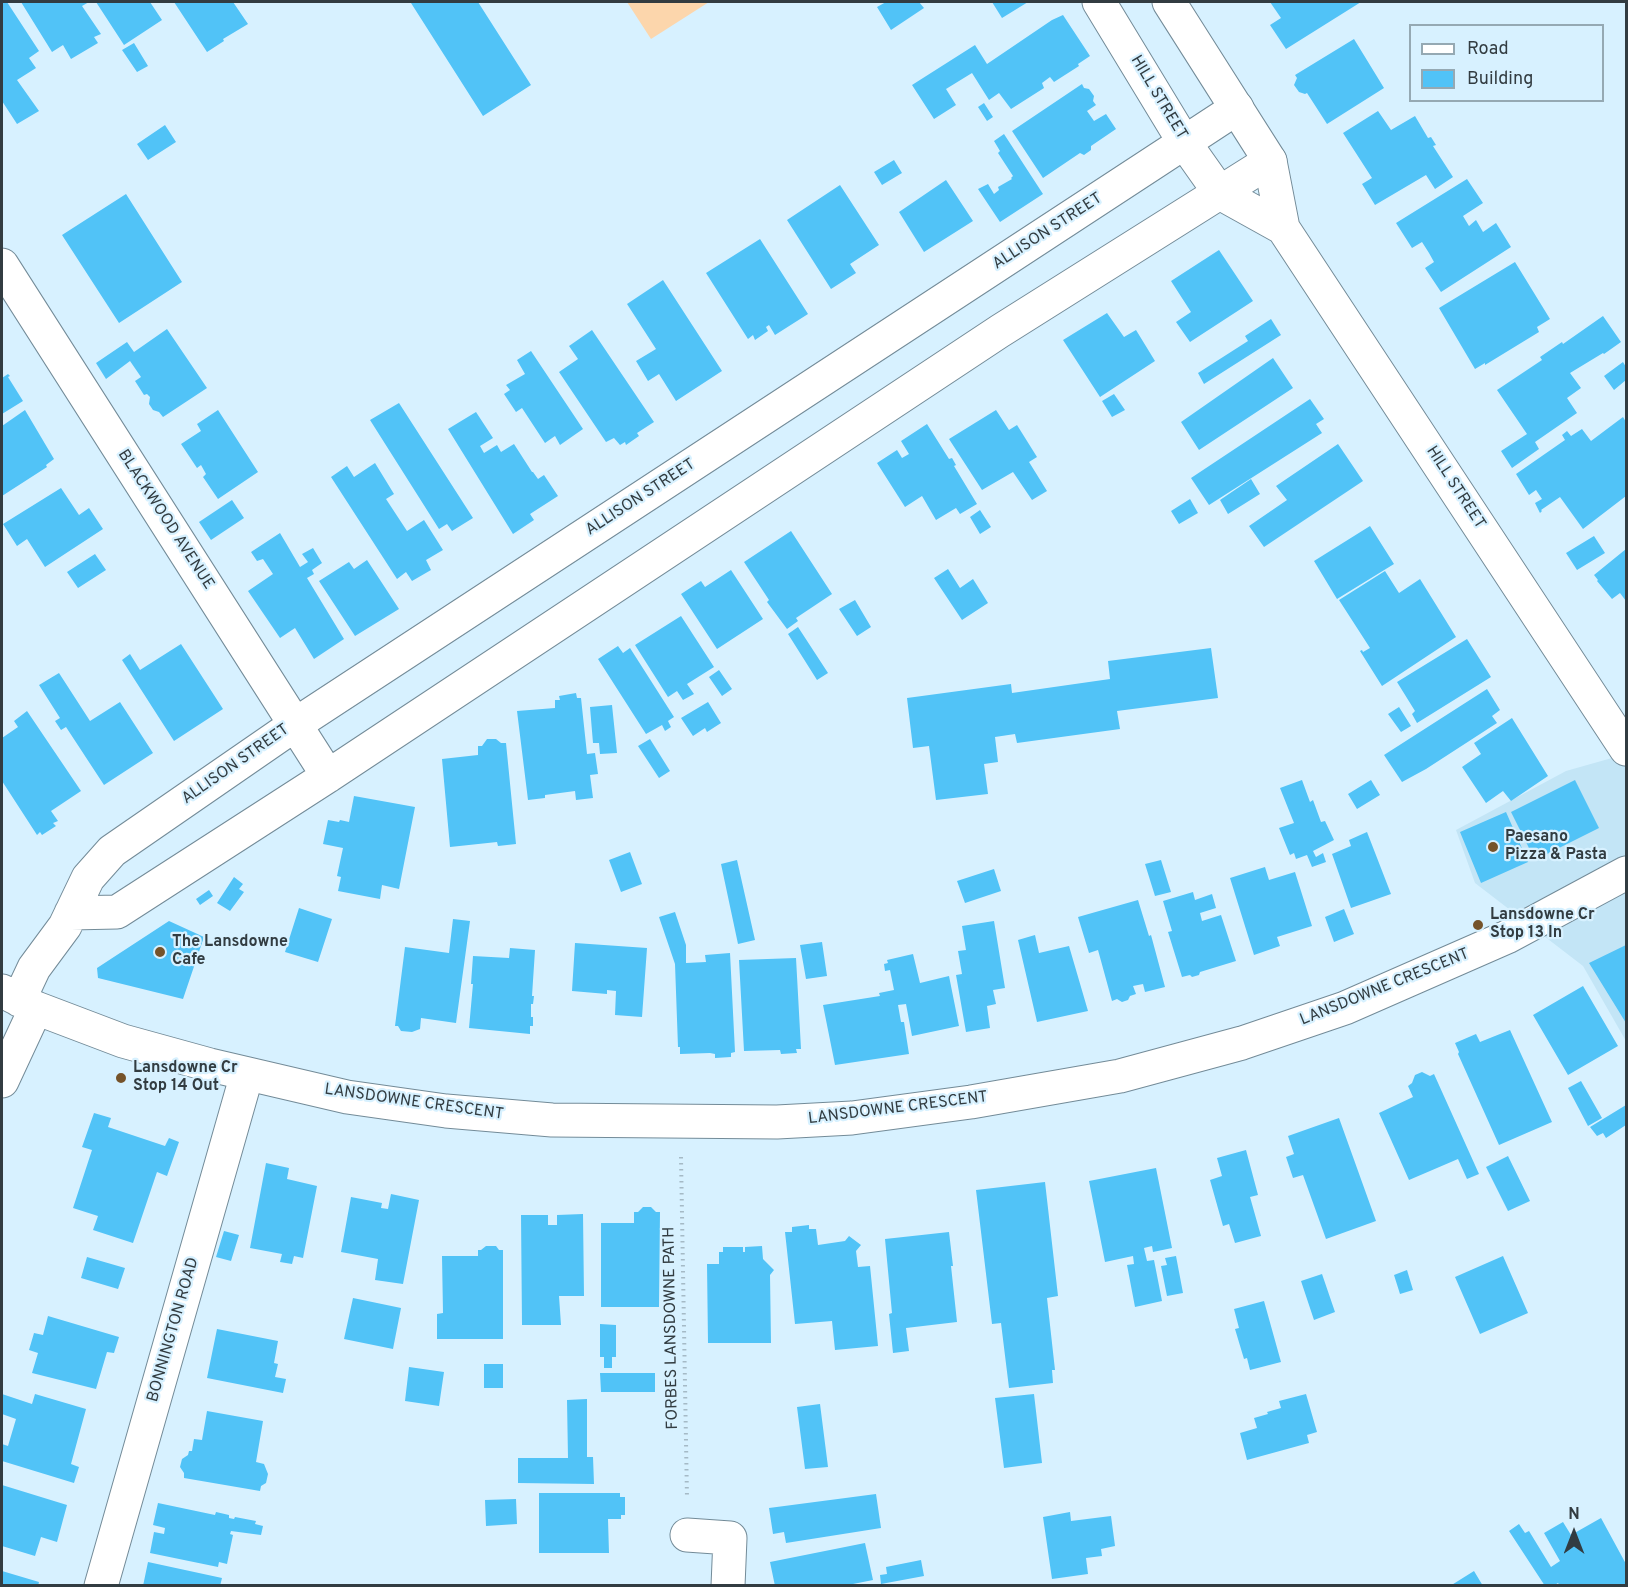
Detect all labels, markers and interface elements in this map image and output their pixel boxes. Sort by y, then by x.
legend [1409,24,1604,102]
text: Road [1467,38,1509,61]
street label: HILL STREET [1125,52,1191,144]
text: Building [1467,68,1533,91]
street label: ALLISON STREET [990,189,1106,275]
street label: HILL STREET [1421,443,1489,533]
street label: BLACKWOOD AVENUE [113,447,217,593]
street label: ALLISON STREET [583,455,699,541]
street label: ALLISON STREET [179,721,293,809]
place label: Paesano Pizza & Pasta [1505,828,1607,866]
marker: Paesano Pizza & Pasta [1486,840,1500,854]
place label: Lansdowne Cr Stop 13 In [1490,906,1595,944]
marker: Lansdowne Cr Stop 13 In [1471,918,1485,932]
place label: The Lansdowne Cafe [172,933,288,971]
marker: The Lansdowne Cafe [153,945,167,959]
street label: LANSDOWNE CRESCENT [1298,945,1472,1031]
place label: Lansdowne Cr Stop 14 Out [133,1059,238,1097]
marker: Lansdowne Cr Stop 14 Out [114,1071,128,1085]
street label: LANSDOWNE CRESCENT [323,1081,505,1125]
street label: LANSDOWNE CRESCENT [807,1088,989,1130]
street label: FORBES LANSDOWNE PATH [661,1226,683,1430]
street label: BONNINGTON ROAD [144,1255,204,1405]
north arrow [1544,1503,1604,1563]
text: N [1568,1505,1580,1525]

